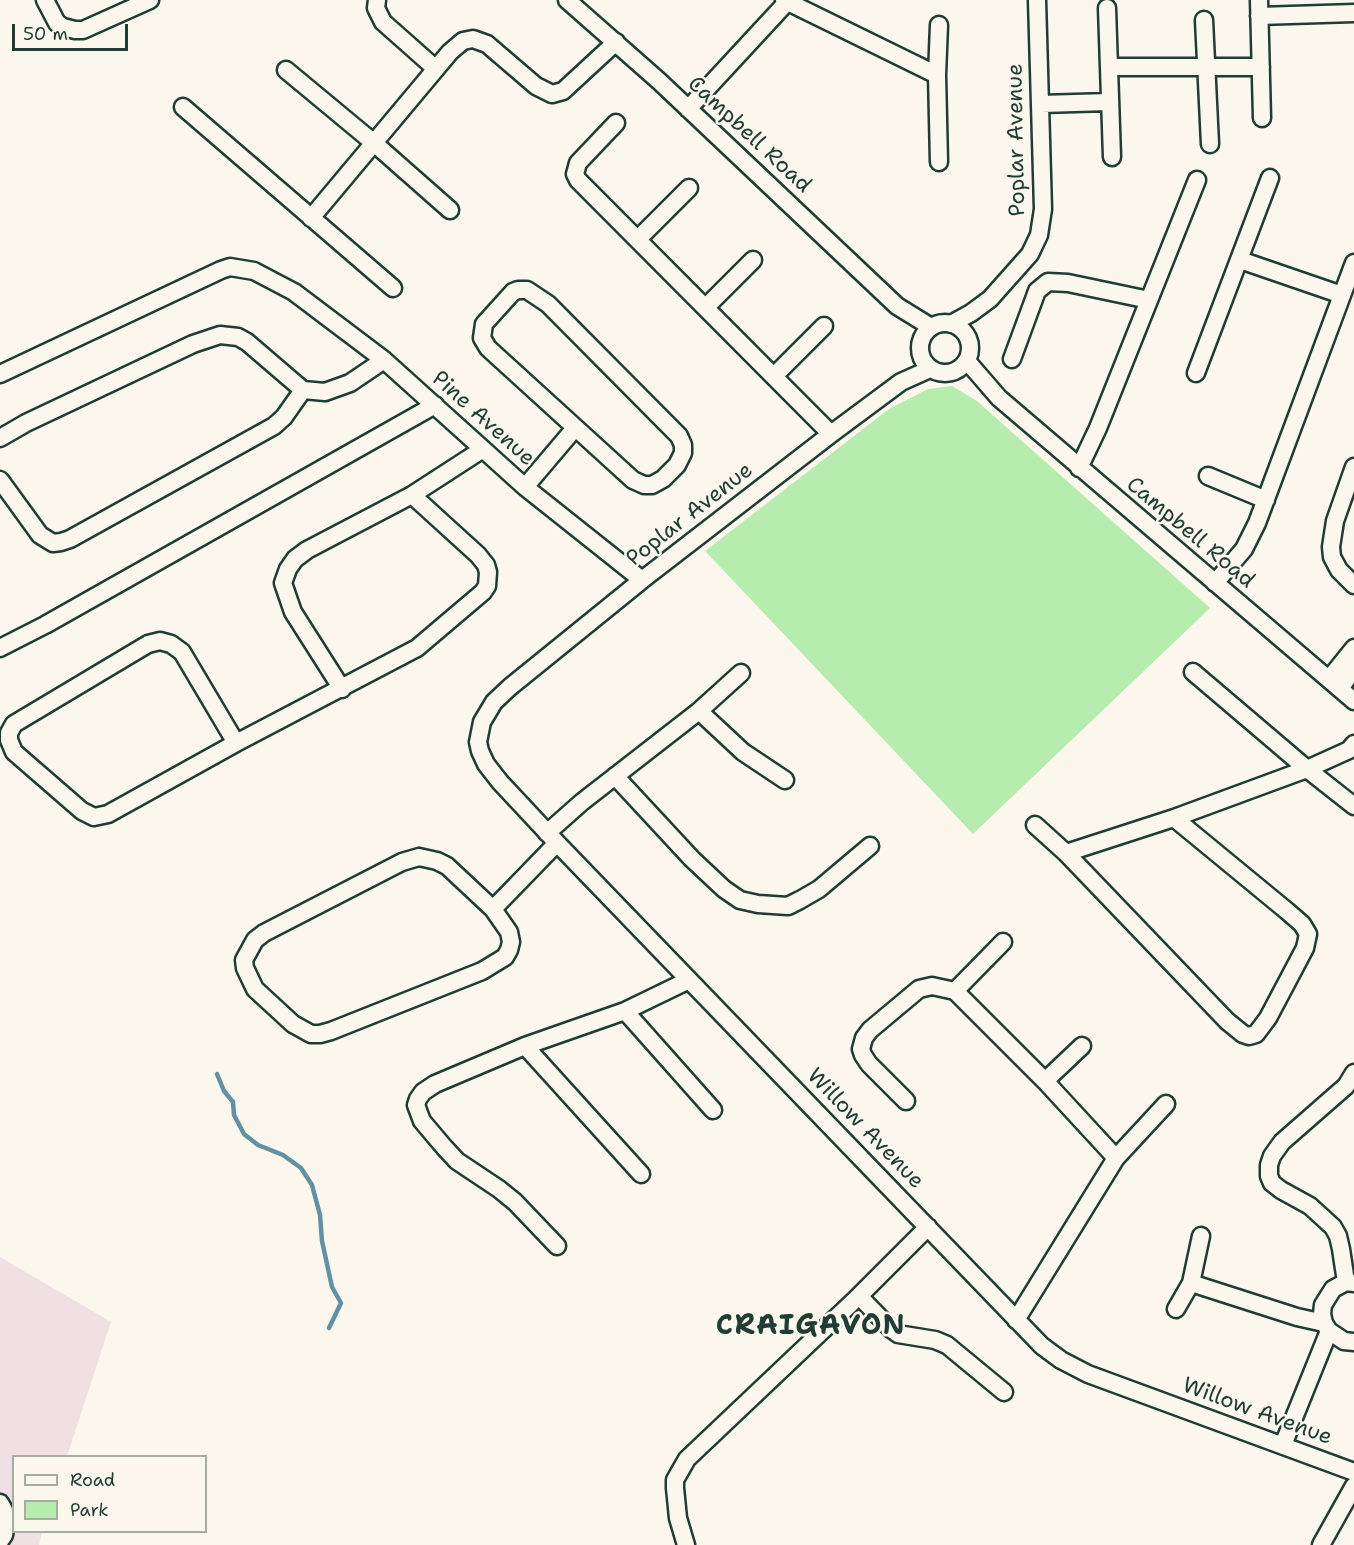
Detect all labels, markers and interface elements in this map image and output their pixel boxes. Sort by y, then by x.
scale bar [15,12,130,50]
text: 50 m [23,22,68,46]
street label: Poplar Avenue [1002,63,1032,217]
street label: Campbell Road [682,71,816,199]
street label: Pine Avenue [426,366,540,472]
street label: Poplar Avenue [622,457,758,573]
street label: Campbell Road [1121,472,1259,594]
street label: Willow Avenue [801,1063,929,1195]
district label: CRAIGAVON [716,1310,906,1344]
street label: Willow Avenue [1179,1373,1335,1451]
legend [12,1455,207,1533]
text: Road [70,1468,115,1492]
text: Park [70,1498,109,1522]

